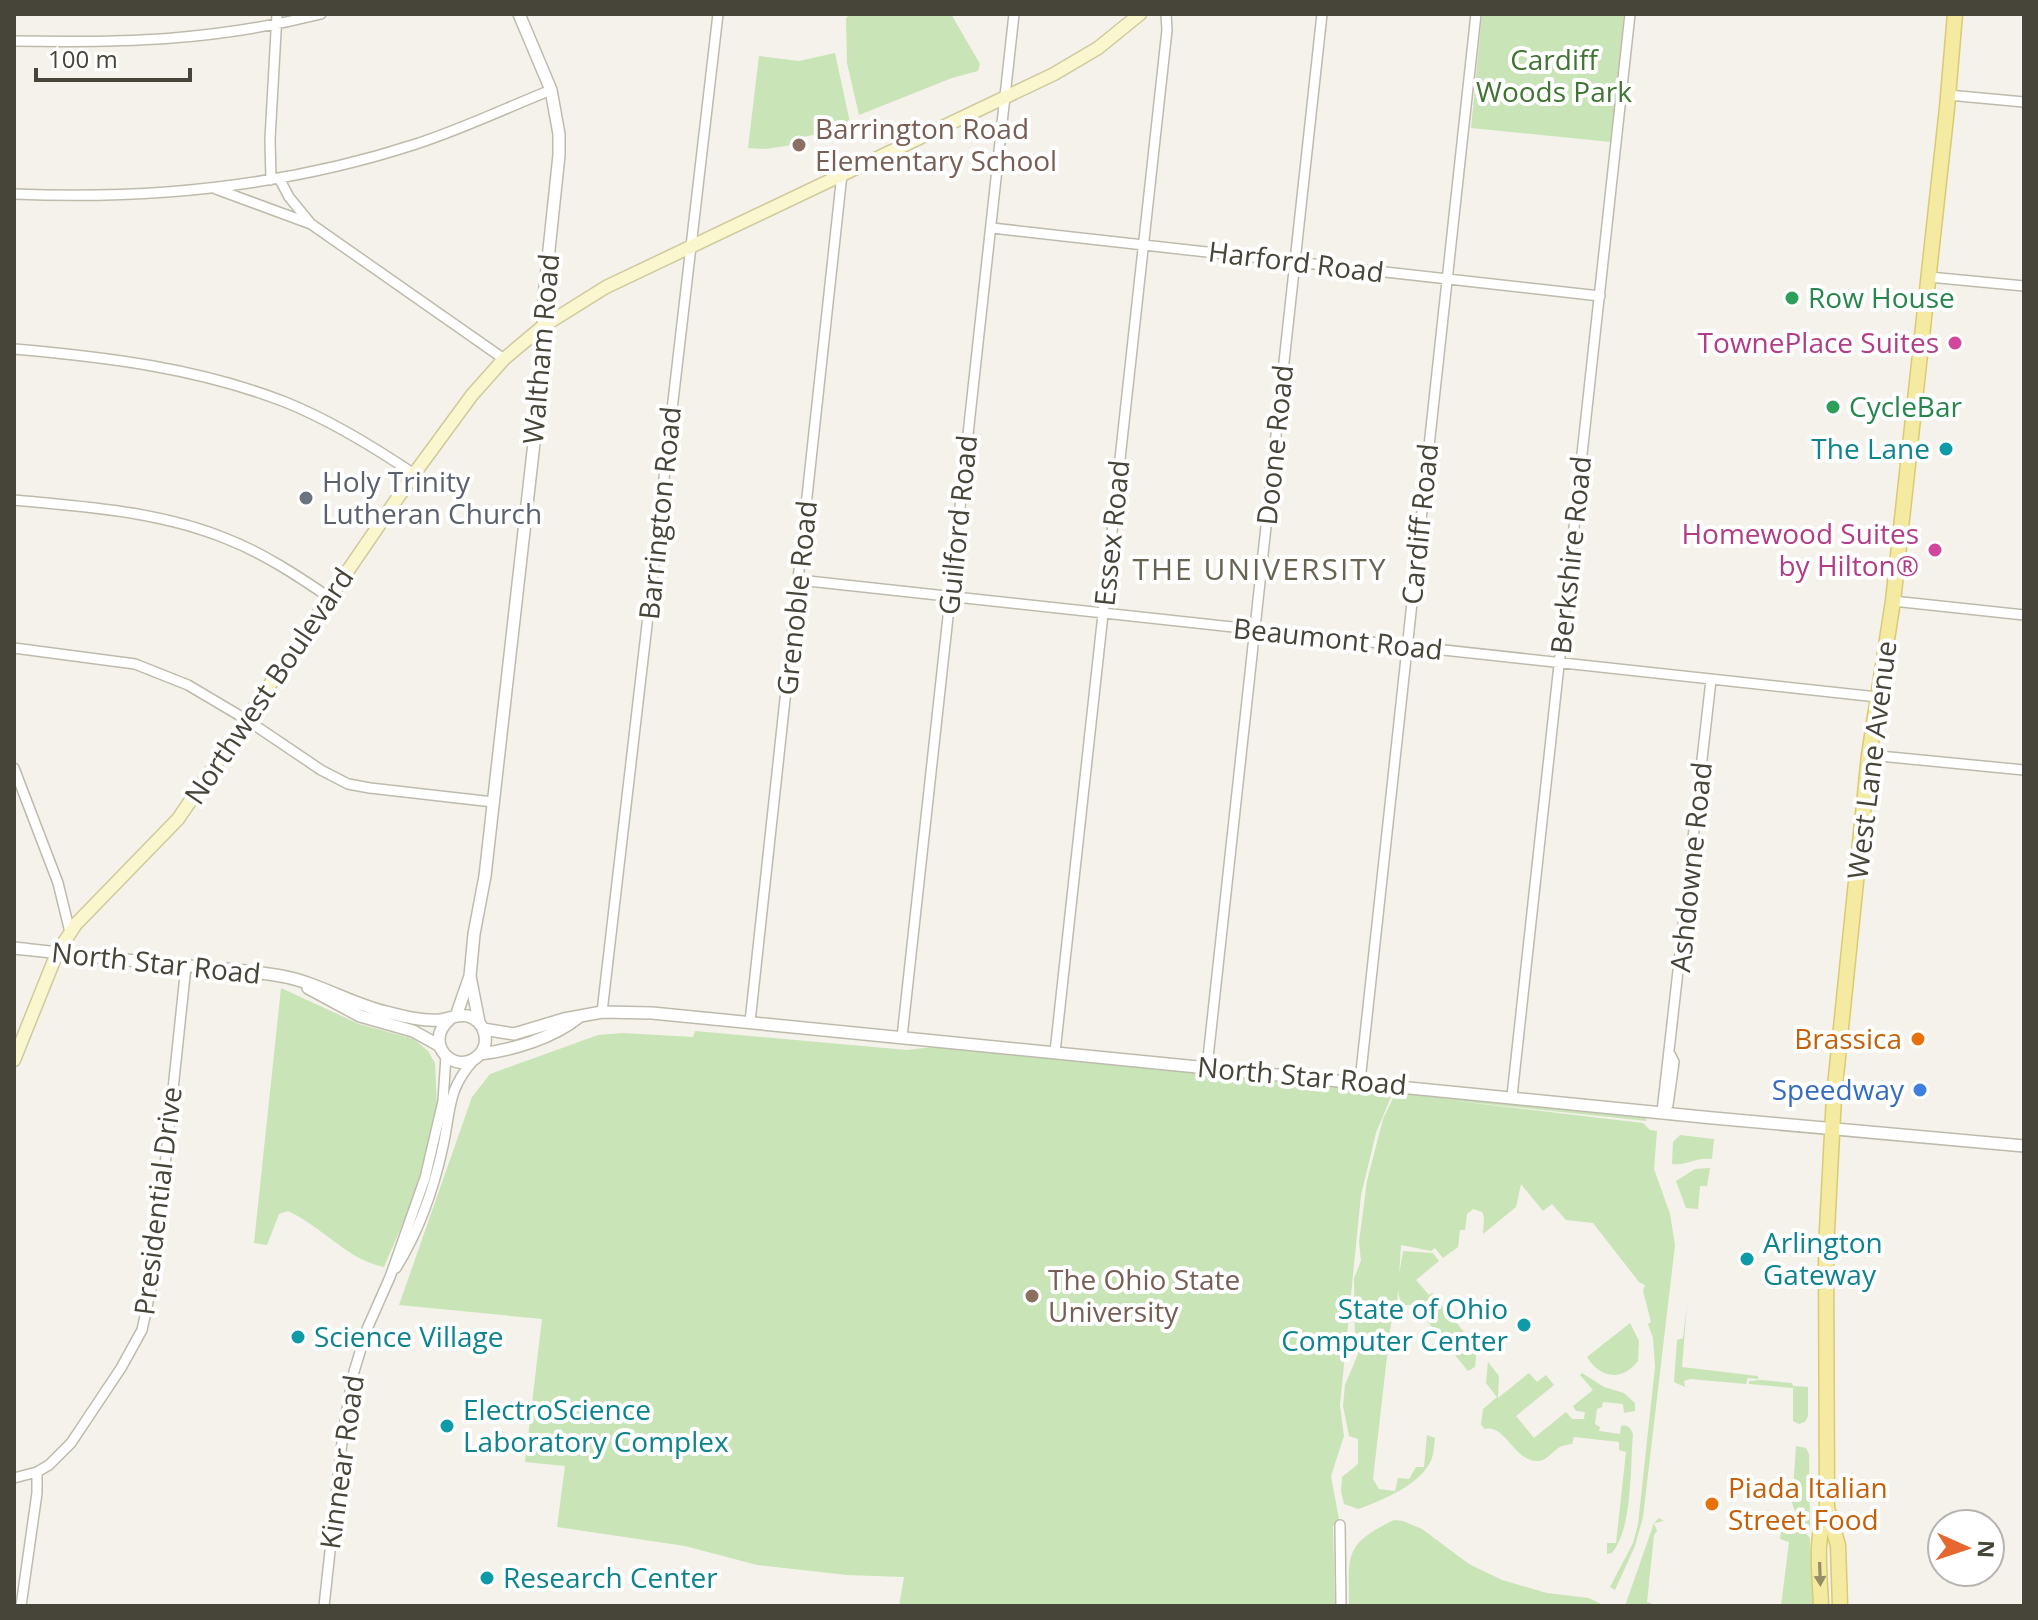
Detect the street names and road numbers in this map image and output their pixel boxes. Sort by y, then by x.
street label: Harford Road [1206,231,1386,291]
street label: Waltham Road [513,252,567,446]
street label: Doone Road [1247,363,1301,527]
street label: Barrington Road [629,404,689,621]
street label: Guilford Road [929,433,985,617]
street label: Cardiff Road [1392,441,1446,606]
street label: Berkshire Road [1541,454,1599,656]
street label: Essex Road [1084,458,1138,608]
street label: Grenoble Road [767,499,825,697]
street label: Northwest Boulevard [175,560,362,811]
street label: Beaumont Road [1231,608,1445,668]
street label: West Lane Avenue [1838,638,1904,881]
street label: Ashdowne Road [1660,760,1720,974]
street label: North Star Road [50,932,263,992]
street label: North Star Road [1196,1047,1408,1103]
street label: Presidential Drive [124,1084,190,1317]
street label: Kinnear Road [310,1372,372,1551]

